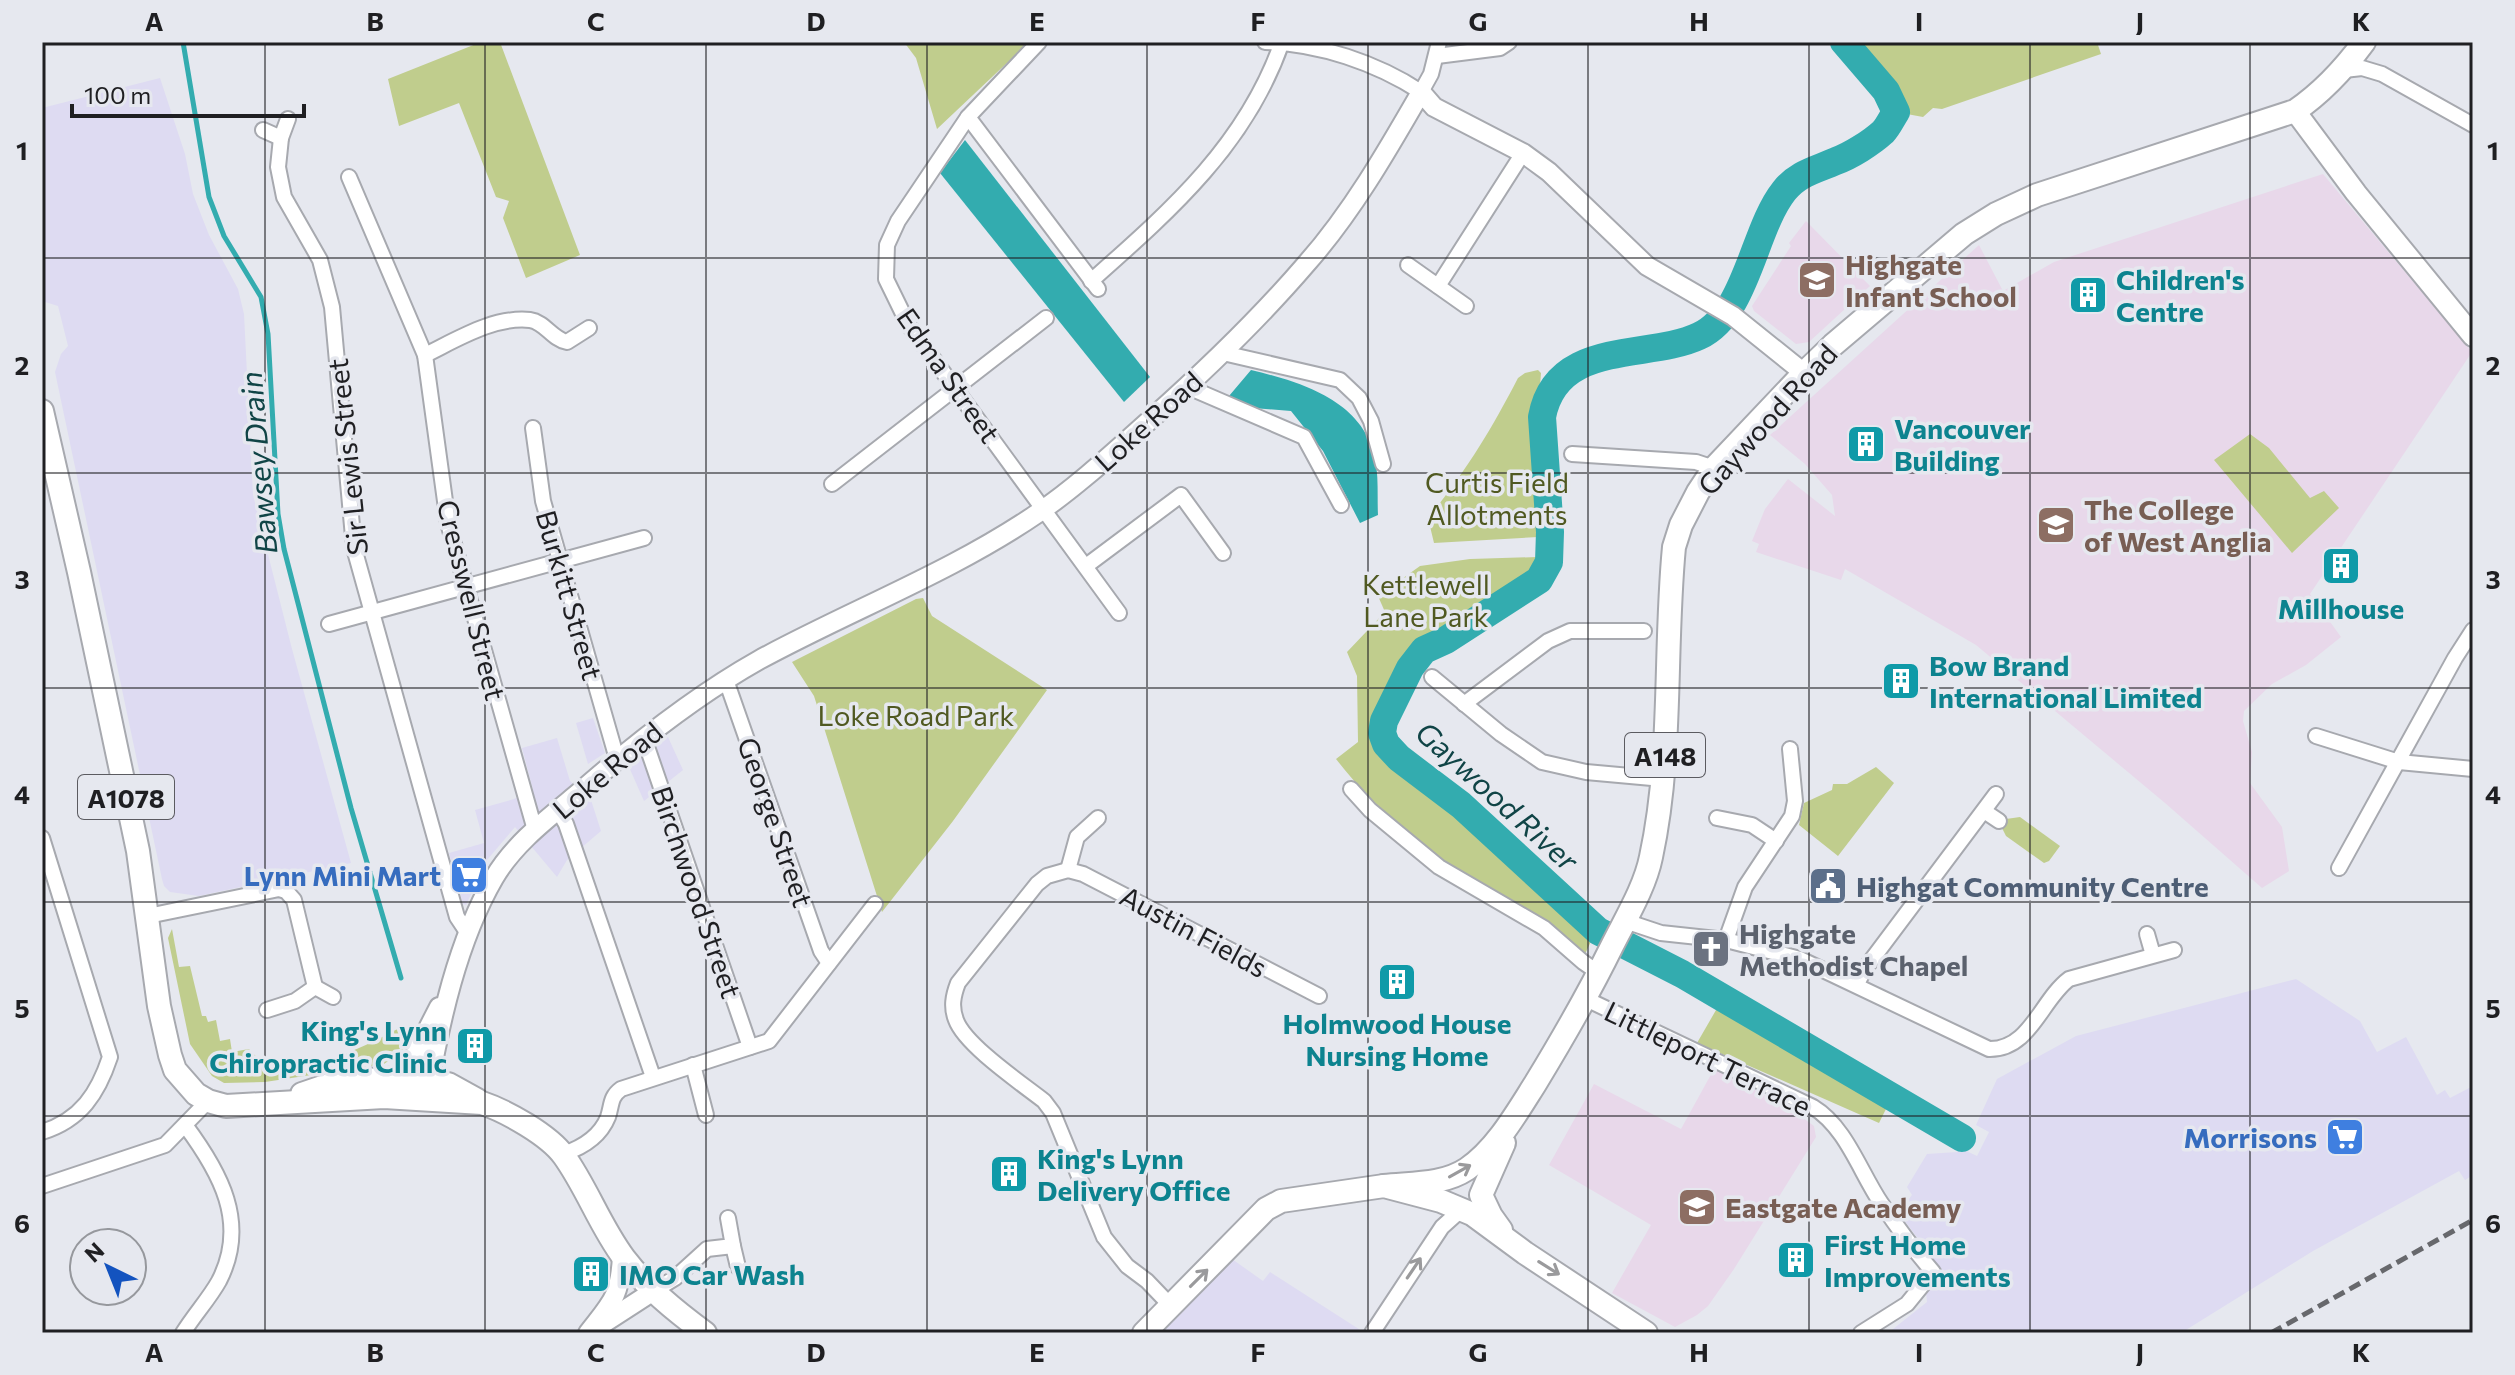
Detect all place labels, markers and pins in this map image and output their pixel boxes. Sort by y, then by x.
place label: Highgate Infant School [1845,247,2017,313]
school or university icon: Highgate Infant School [1796,259,1838,301]
place label: Children's Centre [2116,262,2245,328]
building icon: Children's Centre [2067,274,2109,316]
place label: Vancouver Building [1894,411,2031,477]
building icon: Vancouver Building [1845,423,1887,465]
place label: The College of West Anglia [2084,492,2271,558]
school or university icon: The College of West Anglia [2035,504,2077,546]
building icon: Millhouse [2320,545,2362,587]
place label: Millhouse [2278,591,2404,625]
place label: Bow Brand International Limited [1929,648,2202,714]
building icon: Bow Brand International Limited [1880,660,1922,702]
supermarket icon: Lynn Mini Mart [448,854,490,896]
place label: Lynn Mini Mart [244,858,441,892]
public building icon: Highgat Community Centre [1807,865,1849,907]
place label: Highgat Community Centre [1856,869,2209,903]
place label: Highgate Methodist Chapel [1739,916,1968,982]
church icon: Highgate Methodist Chapel [1690,928,1732,970]
building icon: Holmwood House Nursing Home [1376,961,1418,1003]
place label: Holmwood House Nursing Home [1283,1006,1511,1072]
place label: King's Lynn Chiropractic Clinic [209,1013,447,1079]
building icon: King's Lynn Chiropractic Clinic [454,1025,496,1067]
supermarket icon: Morrisons [2324,1116,2366,1158]
place label: Morrisons [2184,1120,2317,1154]
place label: King's Lynn Delivery Office [1037,1141,1230,1207]
building icon: King's Lynn Delivery Office [988,1153,1030,1195]
school or university icon: Eastgate Academy [1676,1186,1718,1228]
place label: Eastgate Academy [1725,1190,1961,1224]
place label: First Home Improvements [1824,1227,2011,1293]
building icon: First Home Improvements [1775,1239,1817,1281]
building icon: IMO Car Wash [570,1253,612,1295]
place label: IMO Car Wash [619,1257,805,1291]

